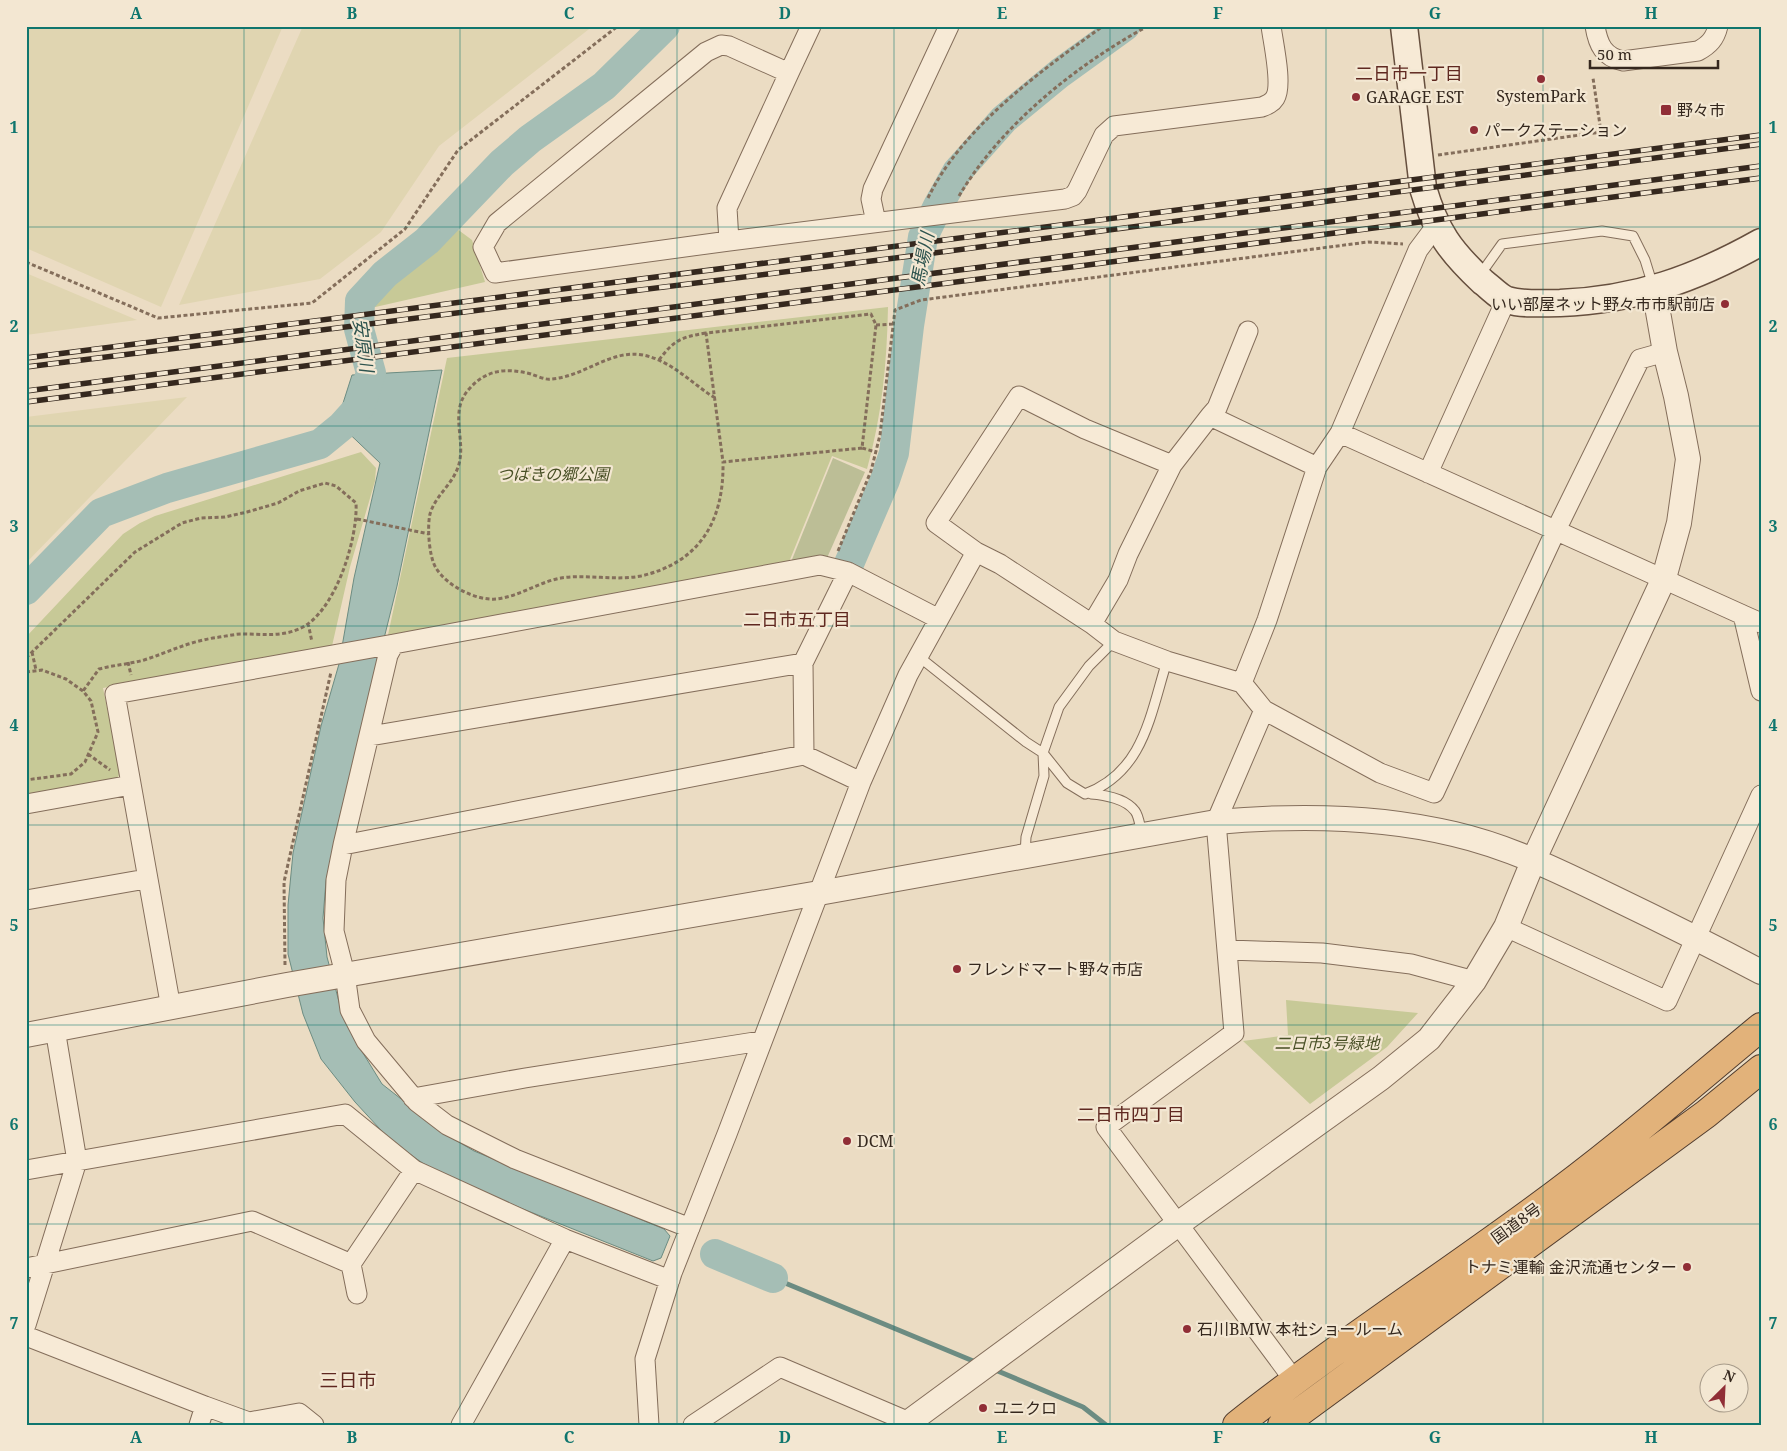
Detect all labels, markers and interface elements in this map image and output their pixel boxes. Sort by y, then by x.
text: A [130,2,143,24]
text: B [347,2,358,24]
text: C [564,2,575,24]
text: D [779,2,791,24]
text: E [997,2,1007,24]
text: F [1213,2,1223,24]
text: G [1429,2,1441,24]
text: H [1644,2,1658,24]
scale bar [1590,38,1717,70]
text: 50 m [1597,44,1632,64]
district label: 二日市一丁目 [1355,61,1463,85]
marker: SystemPark [1535,73,1547,85]
place label: SystemPark [1496,85,1586,107]
place label: GARAGE EST [1366,86,1464,108]
marker: GARAGE EST [1350,91,1362,103]
place label: 野々市 [1677,99,1725,121]
marker: 野々市 [1659,103,1673,117]
text: 1 [9,116,19,138]
text: 1 [1768,116,1778,138]
place label: パークステーション [1484,119,1627,141]
marker: パークステーション [1468,124,1480,136]
water label: 馬場川 [905,228,939,288]
place label: いい部屋ネット野々市市駅前店 [1491,293,1715,315]
marker: いい部屋ネット野々市市駅前店 [1719,298,1731,310]
text: 2 [9,315,19,337]
text: 2 [1768,315,1778,337]
water label: 安原川 [348,317,380,375]
park label: つばきの郷公園 [497,463,611,485]
text: 3 [9,515,19,537]
text: 3 [1768,515,1778,537]
district label: 二日市五丁目 [743,607,851,631]
text: 4 [9,714,19,736]
text: 4 [1768,714,1778,736]
text: 5 [9,914,19,936]
text: 5 [1768,914,1778,936]
place label: フレンドマート野々市店 [967,958,1143,980]
marker: フレンドマート野々市店 [951,963,963,975]
park label: 二日市3号緑地 [1275,1032,1381,1054]
district label: 二日市四丁目 [1077,1102,1185,1126]
text: 6 [9,1113,19,1135]
text: 6 [1768,1113,1778,1135]
place label: DCM [857,1130,893,1152]
marker: DCM [841,1135,853,1147]
street label: 国道8号 [1486,1197,1546,1249]
place label: トナミ運輸 金沢流通センター [1465,1256,1677,1278]
marker: トナミ運輸 金沢流通センター [1681,1261,1693,1273]
text: 7 [9,1312,19,1334]
text: 7 [1768,1312,1778,1334]
place label: 石川BMW 本社ショールーム [1197,1318,1403,1340]
marker: 石川BMW 本社ショールーム [1181,1323,1193,1335]
north arrow [1700,1364,1750,1414]
text: N [1721,1365,1738,1387]
district label: 三日市 [319,1367,377,1393]
place label: ユニクロ [993,1397,1057,1419]
marker: ユニクロ [977,1402,989,1414]
text: A [130,1426,143,1448]
text: B [347,1426,358,1448]
text: C [564,1426,575,1448]
text: D [779,1426,791,1448]
text: E [997,1426,1007,1448]
text: F [1213,1426,1223,1448]
text: G [1429,1426,1441,1448]
text: H [1644,1426,1658,1448]

